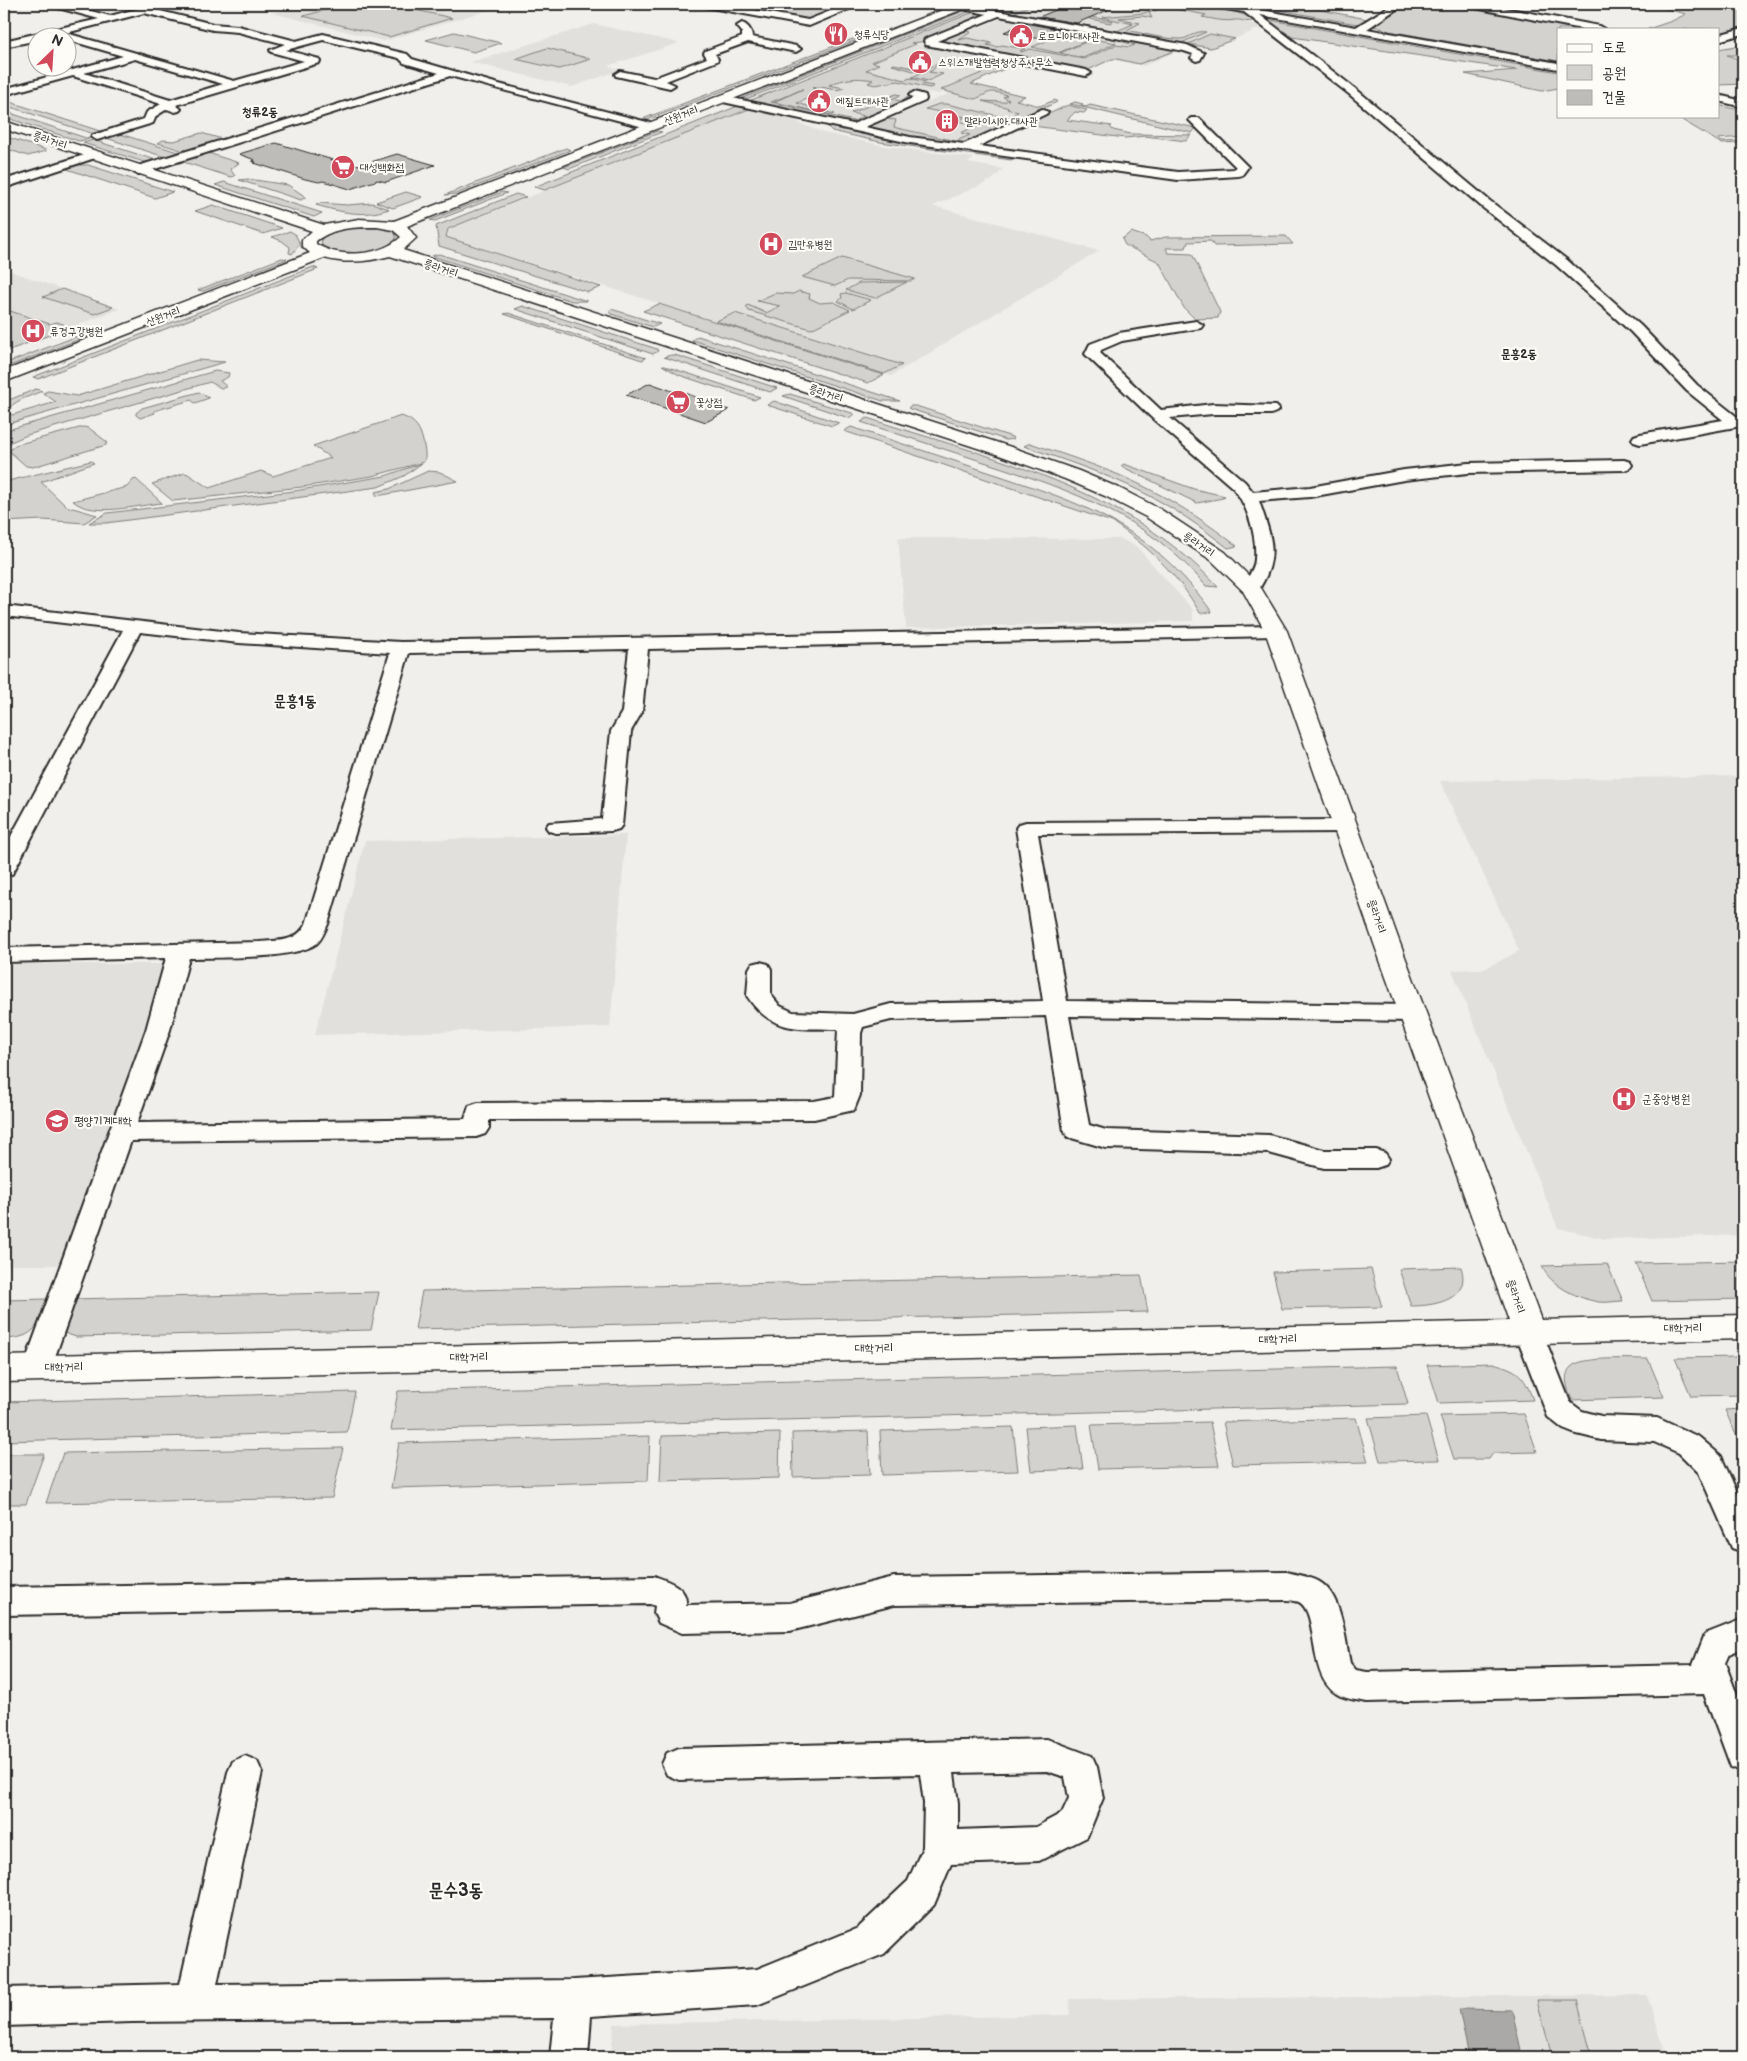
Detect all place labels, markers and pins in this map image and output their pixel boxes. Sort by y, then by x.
restaurant icon: 청류식당 [823,21,849,47]
public building icon: 로므니아대사관 [1008,23,1034,49]
place label: 청류식당 [854,28,890,41]
place label: 로므니아대사관 [1038,30,1100,43]
public building icon: 스위스개발협력청상주사무소 [907,49,933,75]
place label: 스위스개발협력청상주사무소 [938,56,1053,69]
public building icon: 에짚트대사관 [806,88,832,114]
place label: 에짚트대사관 [836,95,889,108]
building icon: 말라이시아 대사관 [934,108,960,134]
place label: 말라이시아 대사관 [964,115,1038,128]
supermarket icon: 대성백화점 [330,154,356,180]
place label: 대성백화점 [360,161,404,174]
hospital icon: 김만유병원 [758,231,784,257]
place label: 김만유병원 [788,238,832,251]
hospital icon: 류경구강병원 [20,318,46,344]
place label: 류경구강병원 [50,325,103,338]
supermarket icon: 꽃상점 [665,389,691,415]
place label: 꽃상점 [696,396,723,409]
hospital icon: 군중앙병원 [1611,1086,1637,1112]
place label: 군중앙병원 [1642,1092,1690,1107]
school or university icon: 평양기계대학 [44,1108,70,1134]
place label: 평양기계대학 [74,1114,132,1129]

